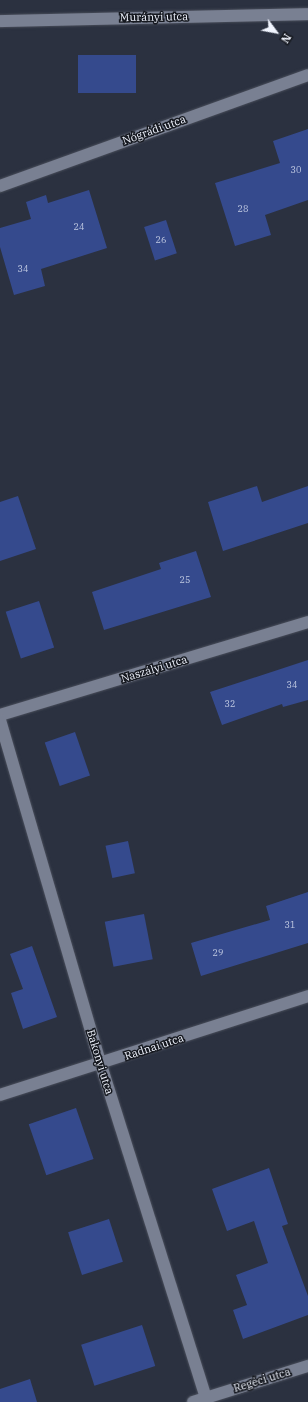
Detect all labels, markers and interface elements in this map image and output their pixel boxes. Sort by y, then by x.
street label: Murányi utca [120,10,188,24]
north arrow [256,12,296,52]
text: N [278,31,294,46]
street label: Nógrádi utca [120,112,188,148]
house number: 30 [291,165,301,175]
house number: 28 [238,204,248,214]
house number: 24 [74,222,84,232]
house number: 26 [156,235,166,245]
house number: 34 [18,264,28,274]
house number: 25 [180,575,190,585]
street label: Naszályi utca [119,653,189,685]
house number: 34 [287,680,297,690]
house number: 32 [225,699,235,709]
house number: 31 [285,920,295,930]
house number: 29 [213,948,223,958]
street label: Bakonyi utca [84,1028,116,1096]
street label: Radnai utca [123,1031,185,1063]
street label: Regéci utca [232,1365,292,1395]

